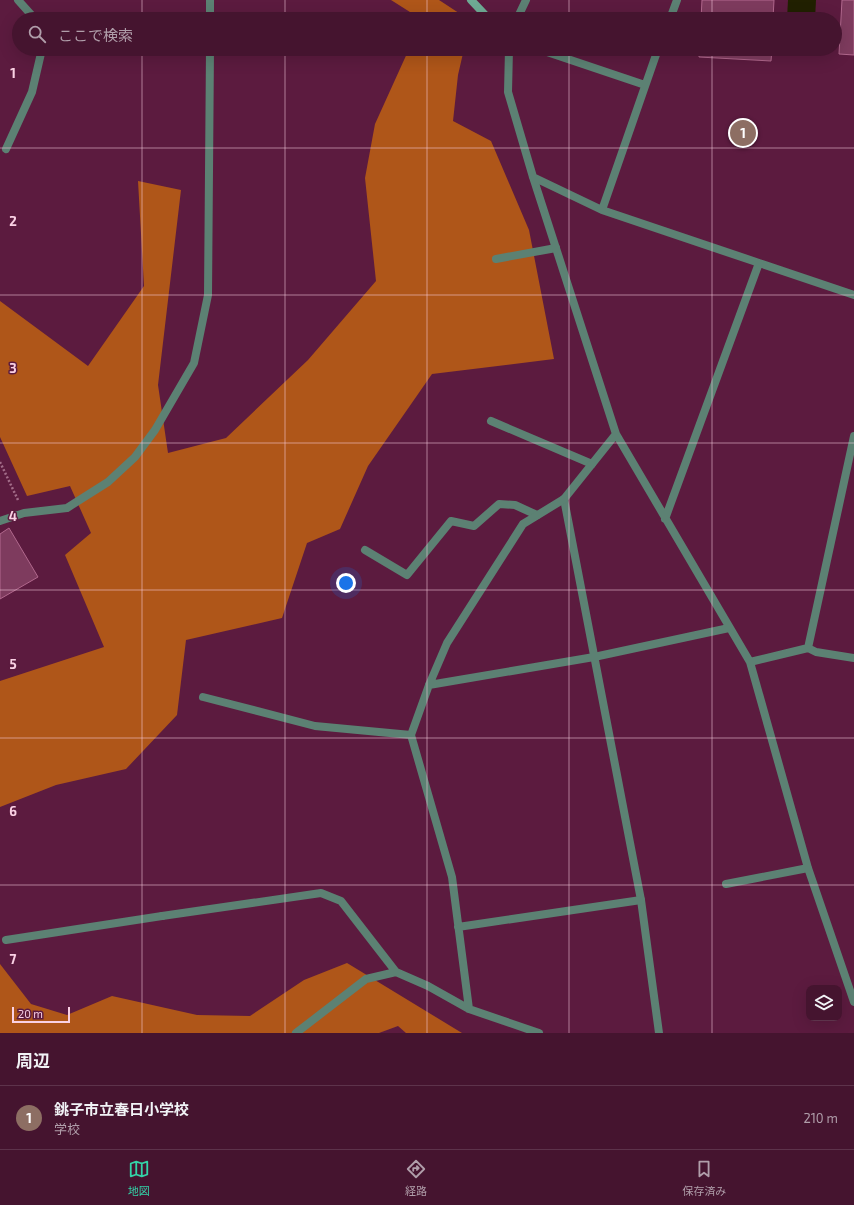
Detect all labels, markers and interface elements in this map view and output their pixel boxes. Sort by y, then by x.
search box [12,12,842,56]
icon: search [26,23,48,45]
text: ここで検索 [58,26,133,44]
text: 1 [10,65,16,81]
pin: 1 [730,118,756,148]
text: 2 [9,213,17,229]
text: 3 [9,360,17,376]
text: 4 [9,508,17,524]
your location [336,573,356,593]
text: 5 [9,656,17,672]
text: 6 [9,803,17,819]
text: 7 [10,951,17,967]
map controls [806,985,842,1021]
button: layers [806,985,842,1021]
scale bar [12,1005,70,1024]
text: 20 m [18,1007,43,1020]
text: 周辺 [16,1050,50,1070]
text: 銚子市立春日小学校 [54,1100,189,1118]
text: 1 [26,1110,32,1126]
text: 210 m [803,1110,838,1126]
text: 学校 [54,1121,80,1137]
tab: 地図 [128,1158,150,1198]
tab: 経路 [405,1158,427,1198]
tab: 保存済み [682,1158,726,1198]

